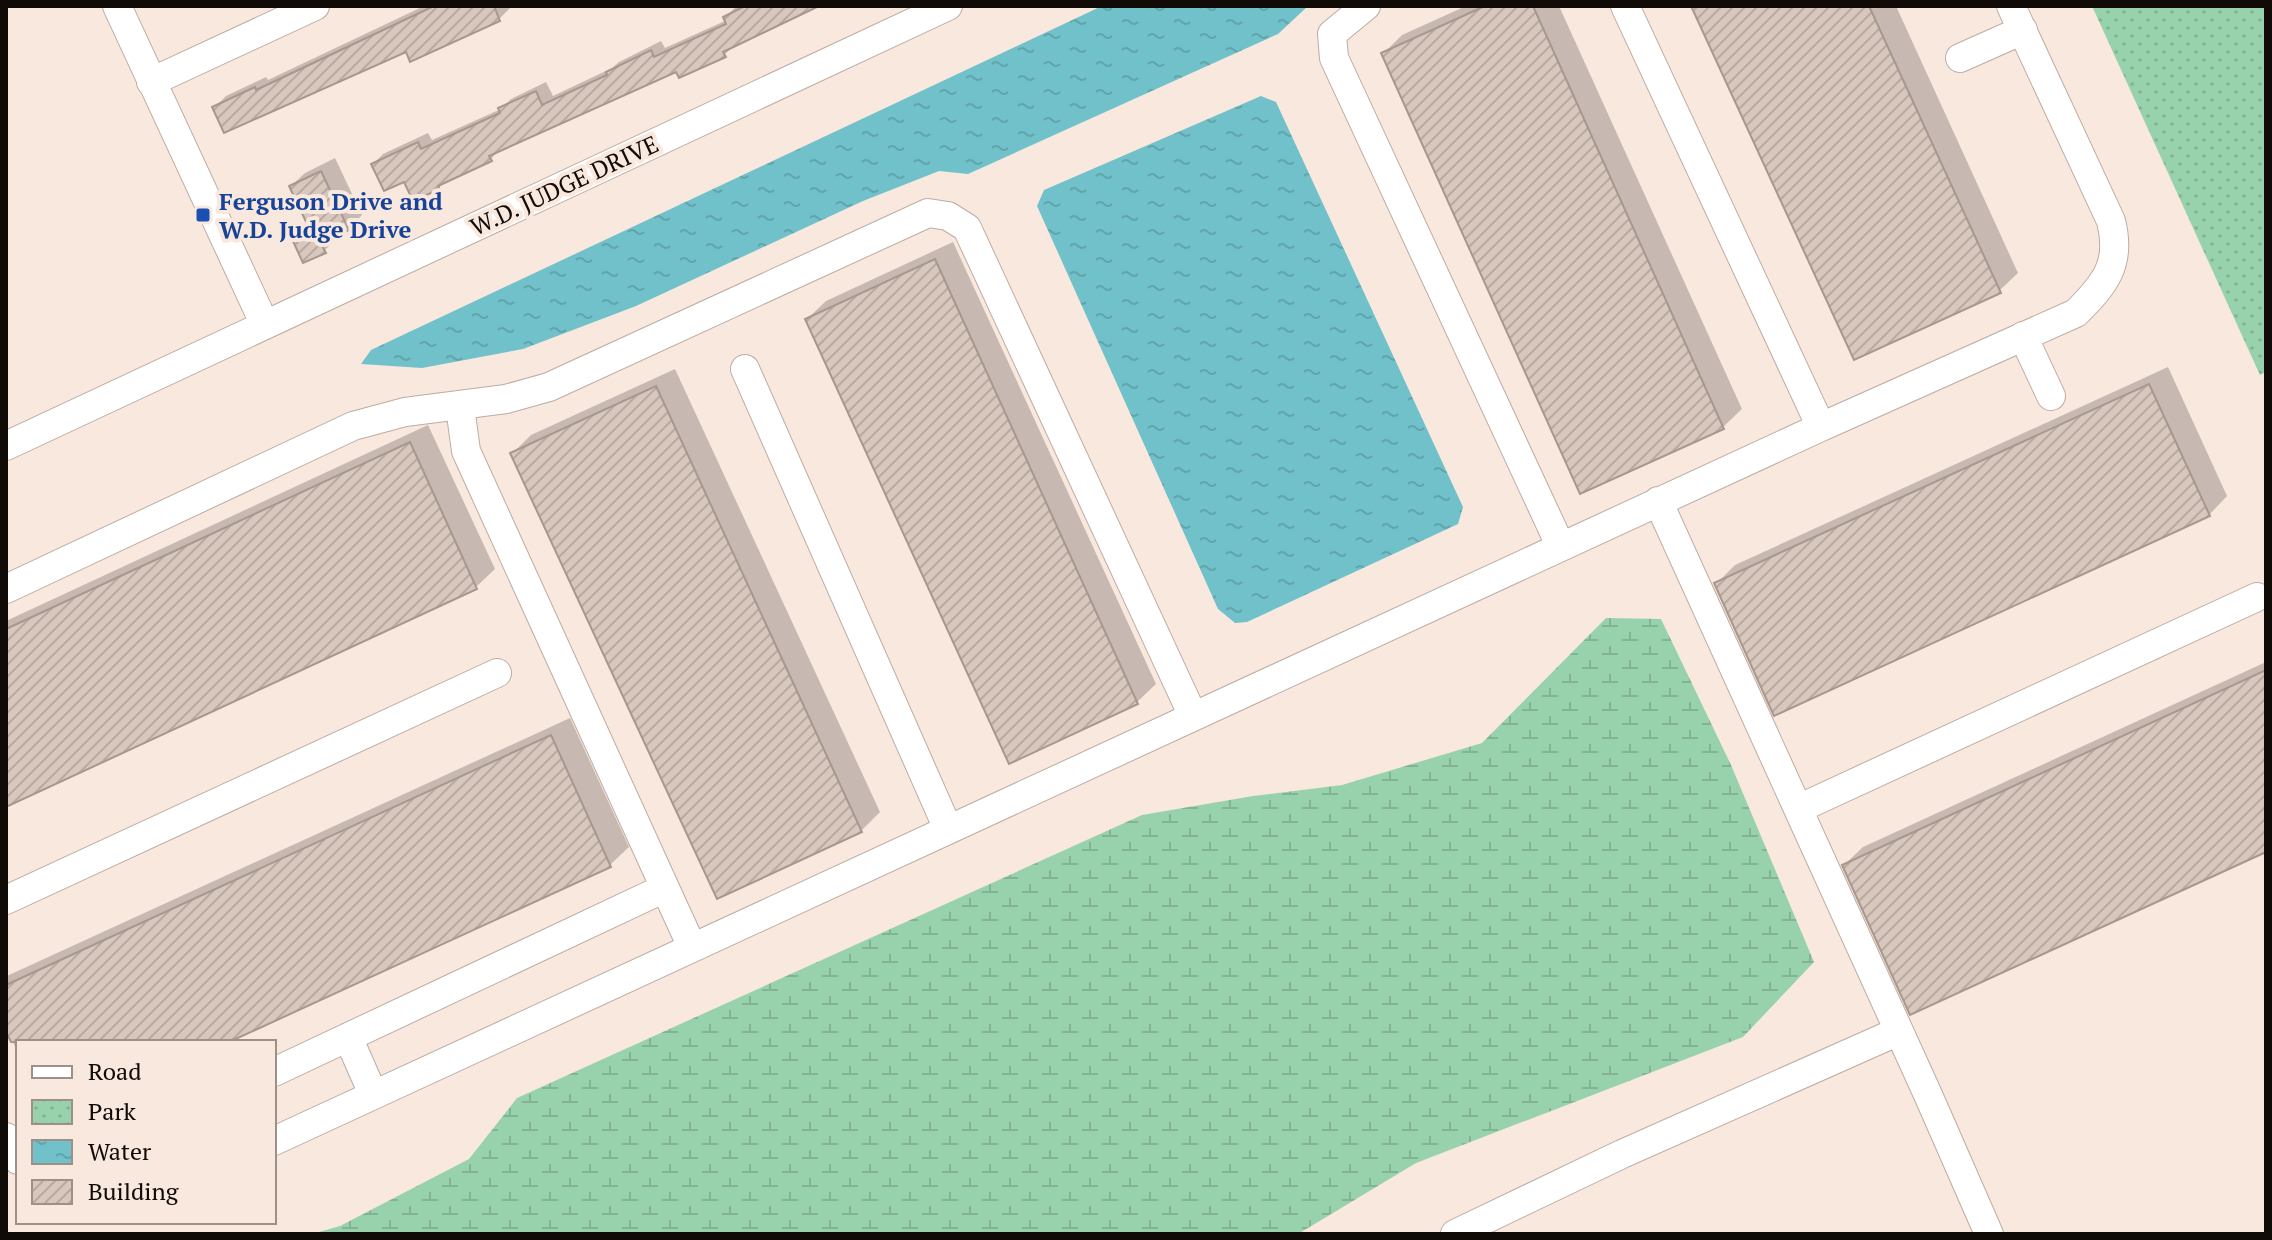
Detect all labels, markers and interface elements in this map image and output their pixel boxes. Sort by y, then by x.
street label: W.D. JUDGE DRIVE [465,127,663,243]
place label: Ferguson Drive and W.D. Judge Drive [219,185,443,245]
marker: Ferguson Drive and W.D. Judge Drive [194,206,212,224]
legend [16,1040,276,1224]
text: Road [88,1055,142,1087]
text: Park [88,1095,137,1127]
text: Water [88,1135,152,1167]
text: Building [88,1175,179,1207]

